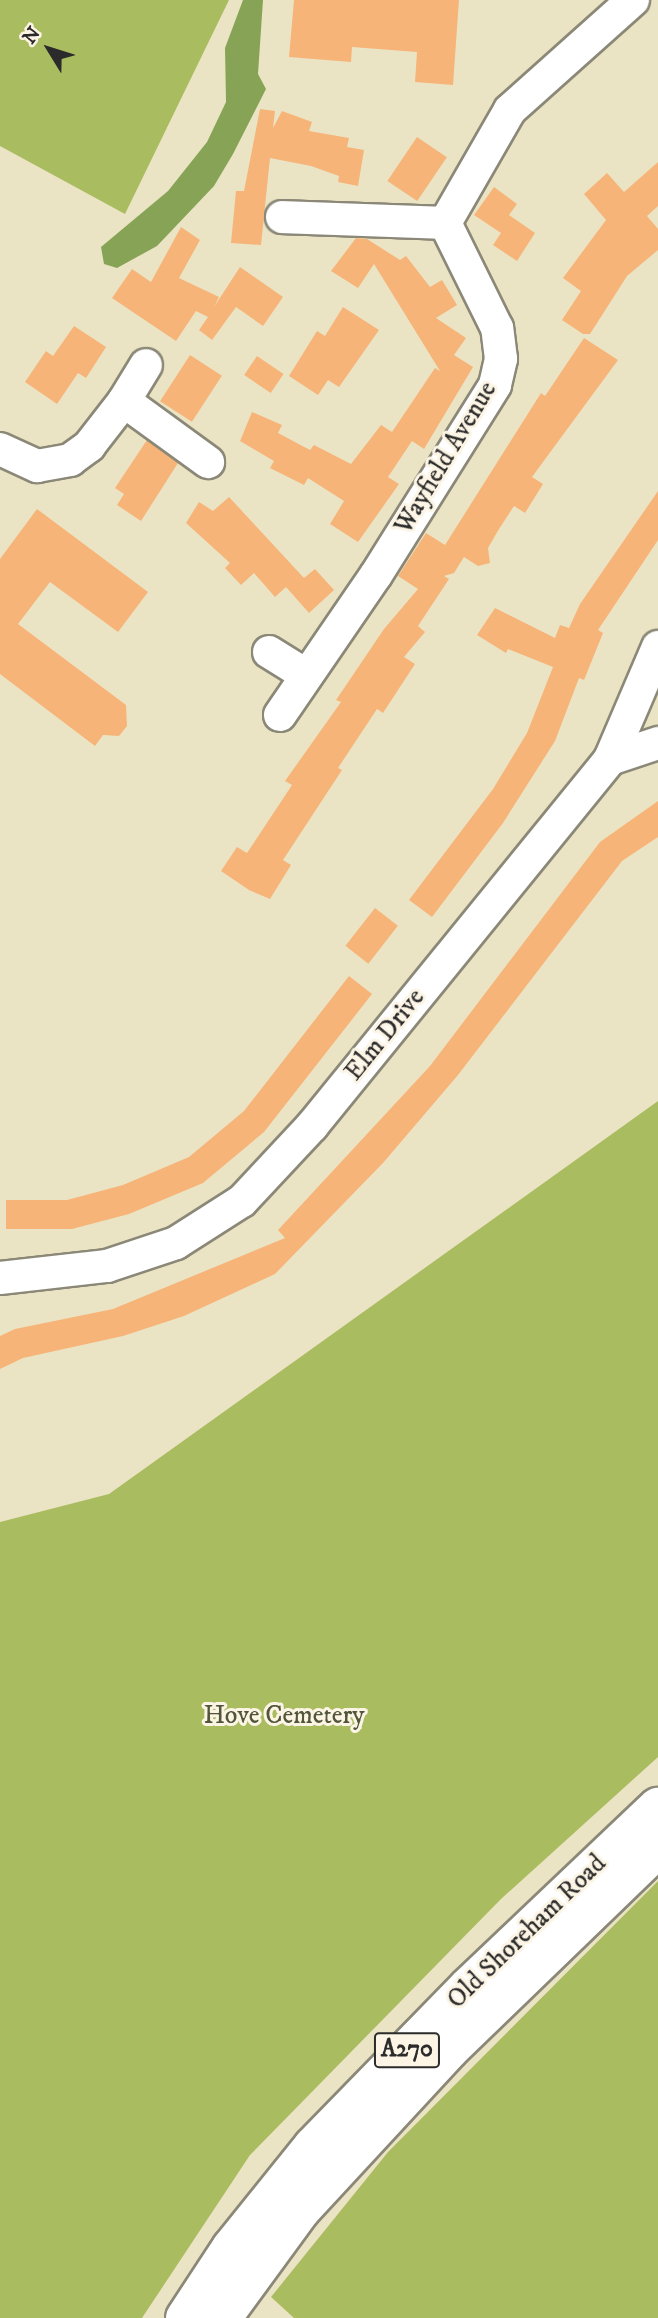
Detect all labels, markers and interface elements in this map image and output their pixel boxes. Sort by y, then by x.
north arrow [14,14,84,84]
text: N [18,23,46,49]
street label: Wayfield Avenue [388,376,504,540]
street label: Elm Drive [339,983,431,1087]
park label: Hove Cemetery [203,1700,365,1732]
street label: Old Shoreham Road [441,1848,613,2016]
road number: A270 [374,2029,440,2070]

